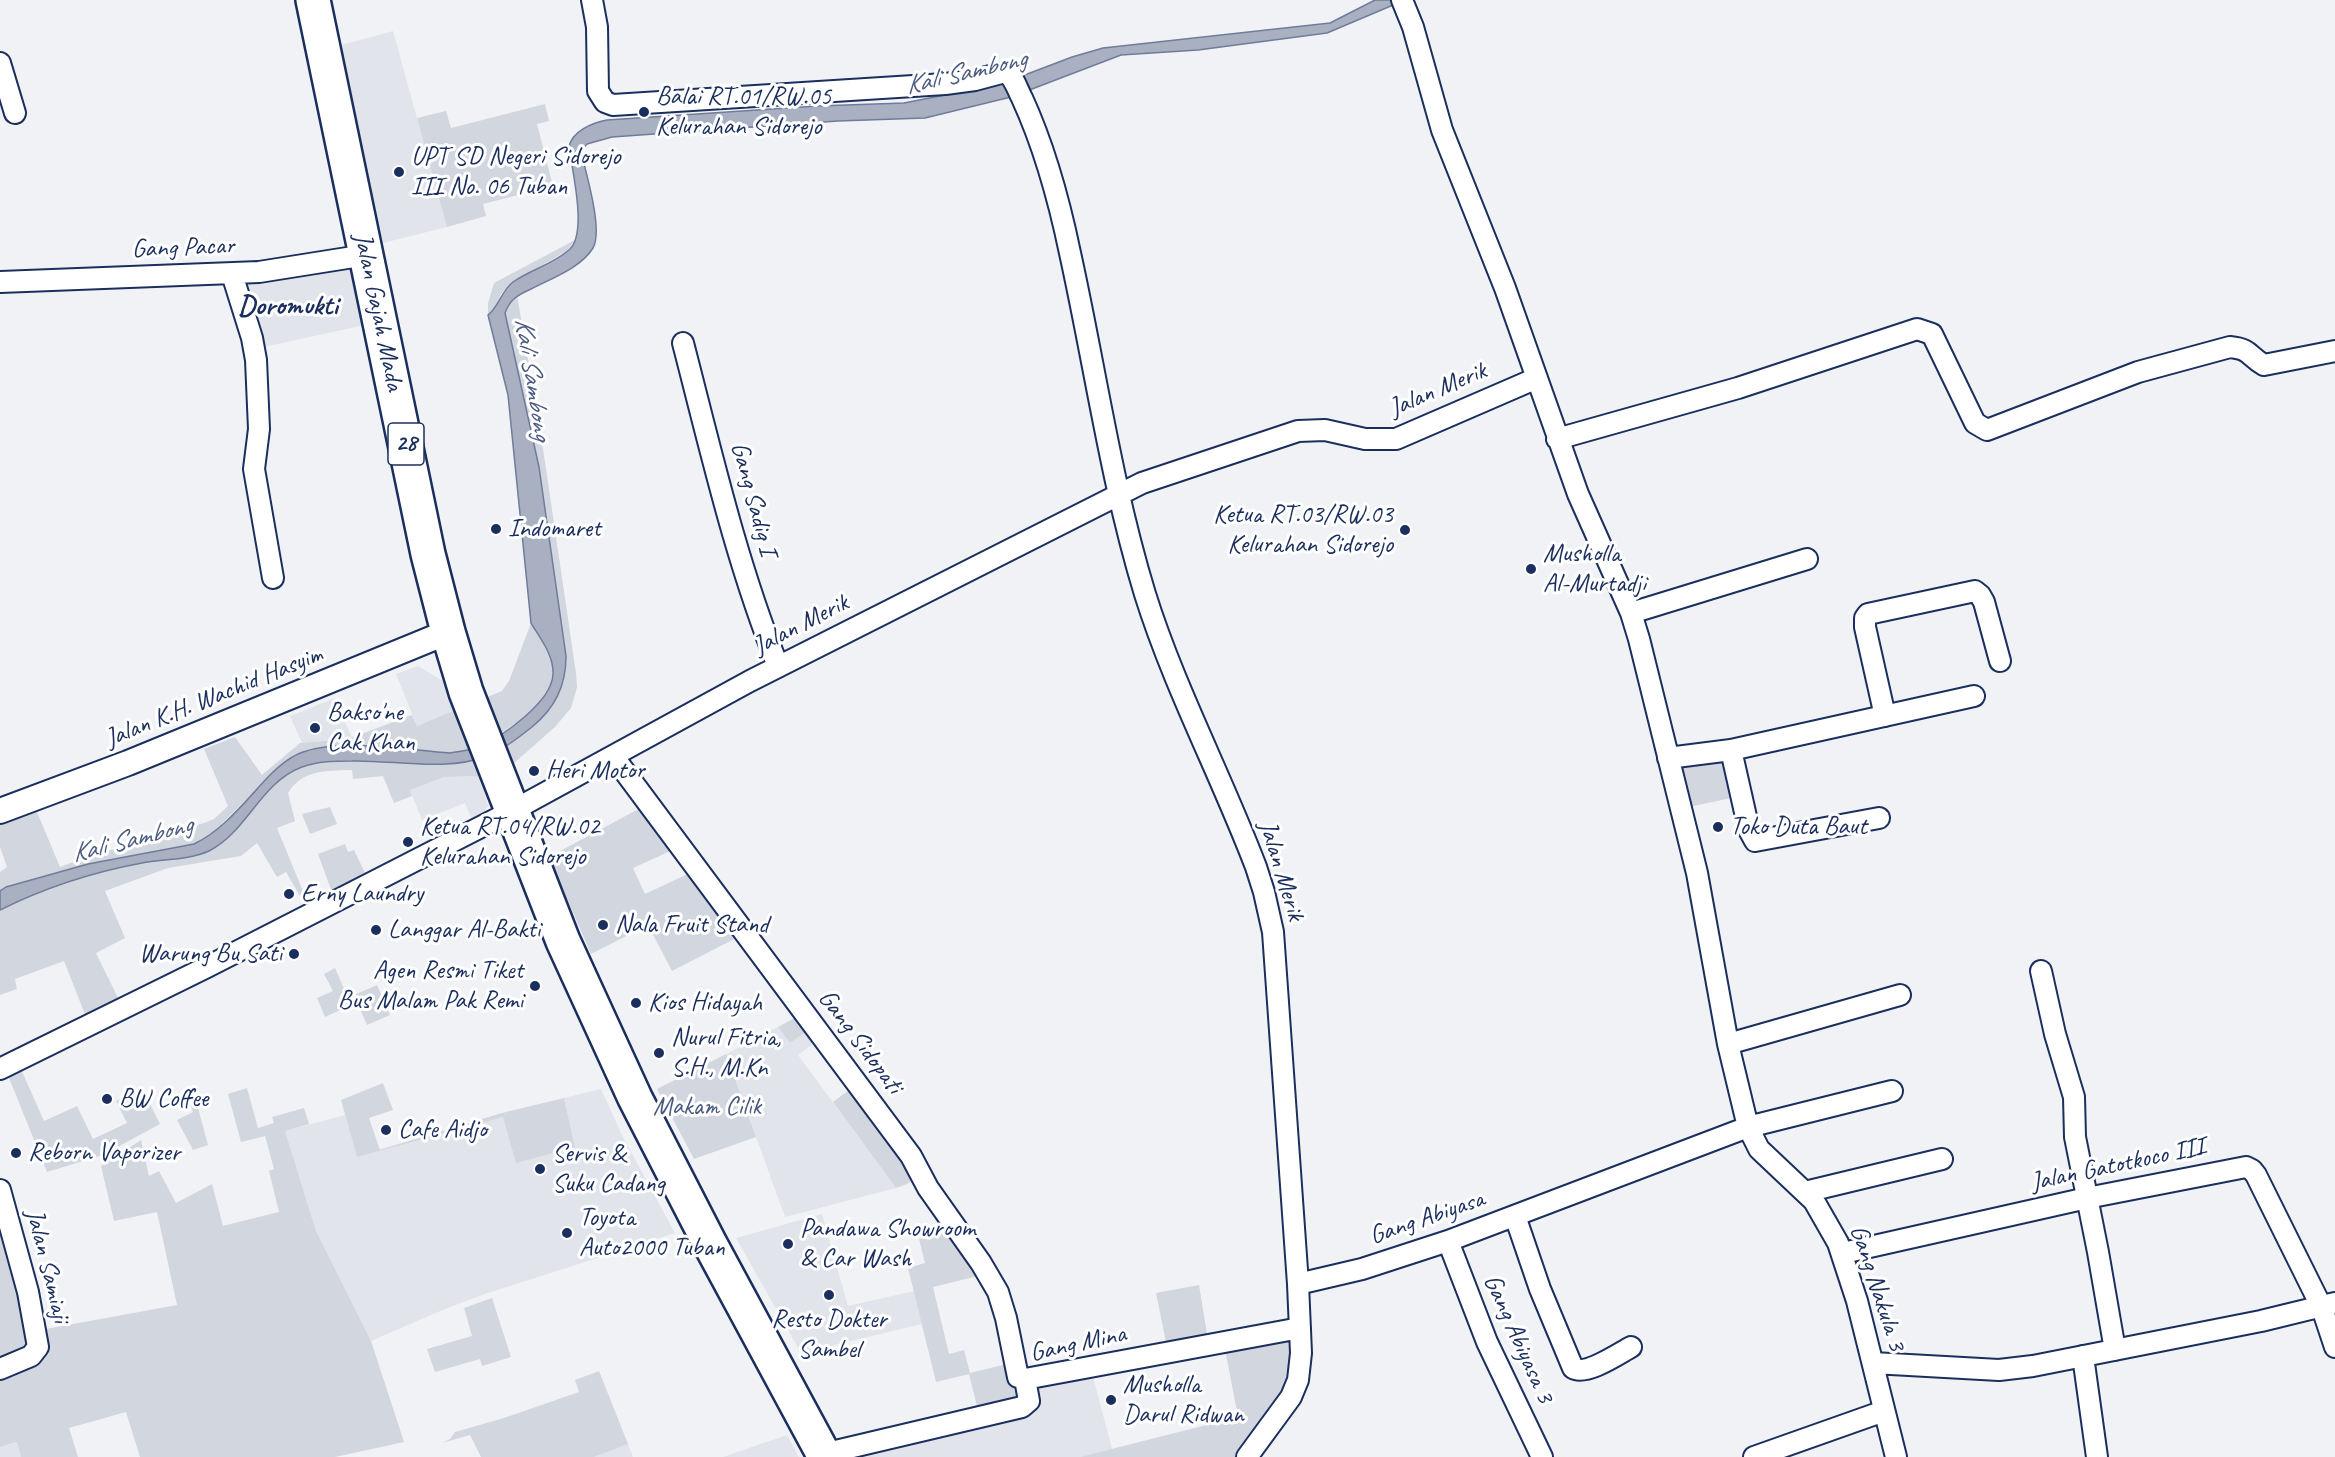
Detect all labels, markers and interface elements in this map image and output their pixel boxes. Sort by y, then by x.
water label: Kali Sambong [902,43,1030,103]
place label: Balai RT.01/RW.05 Kelurahan Sidorejo [656,81,831,142]
marker: Balai RT.01/RW.05 Kelurahan Sidorejo [637,105,651,119]
place label: UPT SD Negeri Sidorejo III No. 06 Tuban [411,141,620,202]
marker: UPT SD Negeri Sidorejo III No. 06 Tuban [392,165,406,179]
street label: Jalan Gajah Mada [346,230,410,394]
street label: Gang Pacar [131,231,235,265]
district label: Doromukti [238,290,338,324]
water label: Kali Sambong [506,316,558,442]
street label: Jalan Merik [1385,356,1491,424]
road number: 28 [388,423,424,465]
street label: Gang Sadig I [723,439,783,559]
place label: Ketua RT.03/RW.03 Kelurahan Sidorejo [1213,499,1393,560]
place label: Indomaret [508,513,601,545]
marker: Indomaret [489,522,503,536]
marker: Ketua RT.03/RW.03 Kelurahan Sidorejo [1398,523,1412,537]
place label: Musholla Al-Murtadji [1543,538,1646,600]
marker: Musholla Al-Murtadji [1524,562,1538,576]
street label: Jalan Merik [748,588,854,662]
street label: Jalan K.H. Wachid Hasyim [101,639,327,755]
place label: Bakso'ne Cak Khan [327,697,415,758]
marker: Bakso'ne Cak Khan [308,721,322,735]
place label: Heri Motor [546,755,645,787]
marker: Heri Motor [527,764,541,778]
water label: Kali Sambong [68,809,196,871]
place label: Ketua RT.04/RW.02 Kelurahan Sidorejo [420,811,600,873]
place label: Toko Duta Baut [1730,811,1867,843]
street label: Jalan Merik [1251,817,1311,925]
marker: Toko Duta Baut [1711,820,1725,834]
marker: Ketua RT.04/RW.02 Kelurahan Sidorejo [401,835,415,849]
place label: Erny Laundry [301,878,423,910]
marker: Erny Laundry [282,887,296,901]
place label: Nala Fruit Stand [615,909,768,941]
place label: Langgar Al-Bakti [388,914,540,946]
marker: Nala Fruit Stand [596,918,610,932]
marker: Langgar Al-Bakti [369,923,383,937]
place label: Warung Bu Sati [139,938,282,970]
marker: Warung Bu Sati [287,947,301,961]
place label: Agen Resmi Tiket Bus Malam Pak Remi [338,955,523,1017]
marker: Agen Resmi Tiket Bus Malam Pak Remi [528,979,542,993]
street label: Gang Sidopati [811,984,909,1100]
place label: Kios Hidayah [648,987,762,1019]
marker: Kios Hidayah [629,996,643,1010]
place label: Nurul Fitria, S.H., M.Kn [671,1022,781,1084]
marker: Nurul Fitria, S.H., M.Kn [652,1046,666,1060]
place label: BW Coffee [119,1083,208,1115]
park label: Makam Cilik [653,1091,761,1123]
marker: BW Coffee [100,1092,114,1106]
place label: Cafe Aidjo [398,1114,487,1146]
marker: Cafe Aidjo [379,1123,393,1137]
street label: Jalan Gatotkoco III [2028,1131,2208,1199]
place label: Reborn Vaporizer [28,1137,180,1169]
place label: Servis & Suku Cadang [552,1138,665,1200]
marker: Reborn Vaporizer [9,1146,23,1160]
marker: Servis & Suku Cadang [533,1162,547,1176]
street label: Gang Abiyasa [1366,1184,1488,1252]
place label: Toyota Auto2000 Tuban [579,1202,725,1264]
street label: Jalan Samiaji [18,1206,76,1326]
place label: Pandawa Showroom & Car Wash [800,1213,975,1274]
street label: Gang Nakula 3 [1842,1221,1912,1355]
marker: Toyota Auto2000 Tuban [560,1226,574,1240]
marker: Pandawa Showroom & Car Wash [781,1237,795,1251]
street label: Gang Abiyasa 3 [1476,1270,1560,1408]
marker: Resto Dokter Sambel [822,1288,836,1302]
place label: Resto Dokter Sambel [771,1304,887,1366]
street label: Gang Mina [1027,1319,1129,1369]
place label: Musholla Darul Ridwan [1123,1369,1244,1430]
marker: Musholla Darul Ridwan [1104,1393,1118,1407]

